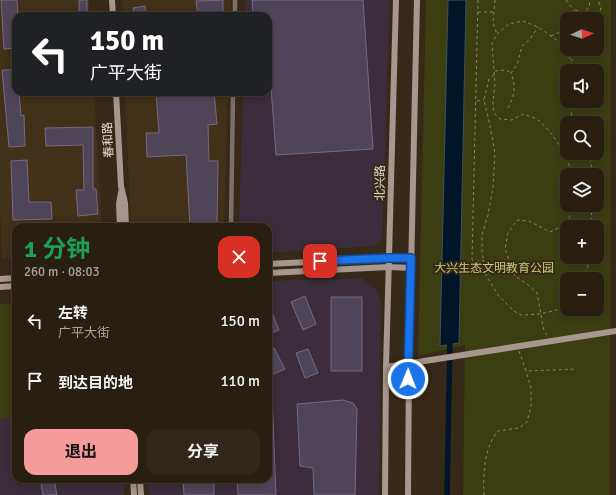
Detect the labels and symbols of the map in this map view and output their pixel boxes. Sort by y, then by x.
north arrow [560,12,604,56]
street label: 春和路 [100,122,117,158]
street label: 北兴路 [373,165,388,201]
pin [303,244,337,278]
park label: 大兴生态文明教育公园 [434,261,554,276]
position arrow [387,358,429,400]

